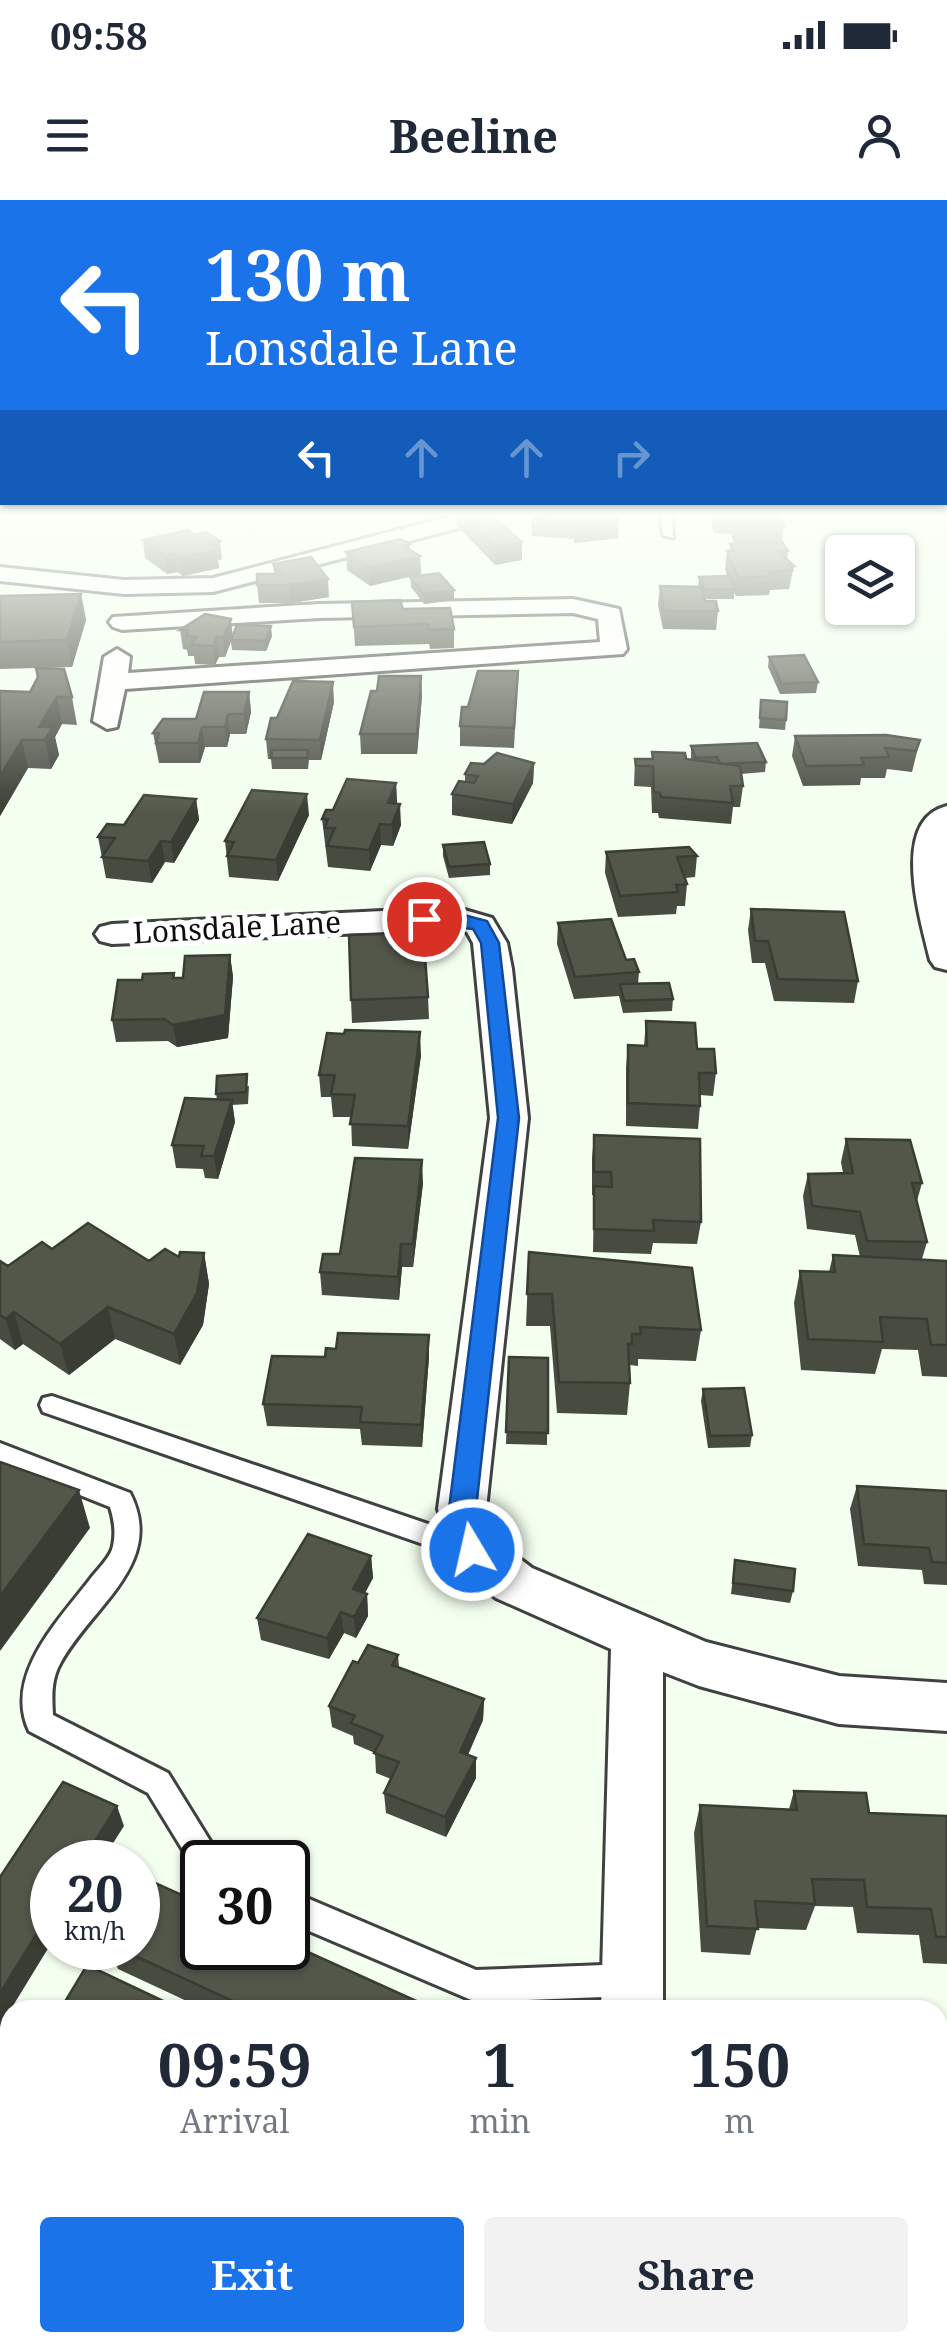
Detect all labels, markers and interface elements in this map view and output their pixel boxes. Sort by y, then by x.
text: 09:58 [50,9,147,61]
text: Beeline [389,105,558,166]
icon: menu [40,108,95,163]
icon: person [852,108,907,163]
text: 130 m [205,226,411,322]
icon: left [40,240,170,370]
text: Lonsdale Lane [205,317,517,378]
icon: left [289,430,344,485]
icon: ahead [394,430,449,485]
icon: ahead [499,430,554,485]
icon: right [604,430,659,485]
map controls [825,535,915,625]
button: layers [825,535,915,625]
pin [382,877,467,962]
icon: arrive [397,892,452,947]
street label: Lonsdale Lane [132,901,342,952]
position arrow [420,1498,524,1602]
speed limit sign: 30 [180,1840,310,1970]
text: 20 [67,1859,123,1927]
text: km/h [64,1913,126,1947]
text: 09:59 [158,2023,312,2105]
text: 1 [483,2023,517,2105]
text: 150 [688,2023,790,2105]
text: Arrival [180,2099,289,2142]
text: min [470,2099,531,2142]
text: m [724,2099,754,2142]
button: Exit [40,2217,464,2332]
button: Share [484,2217,908,2332]

